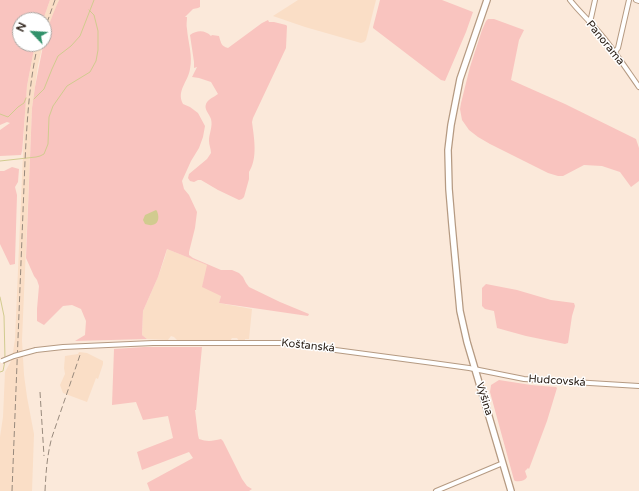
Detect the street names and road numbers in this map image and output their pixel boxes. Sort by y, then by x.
street label: Panorama [583,18,627,68]
street label: Košťanská [281,337,335,355]
street label: Hudcovská [528,372,586,390]
street label: Výšina [473,381,495,417]

